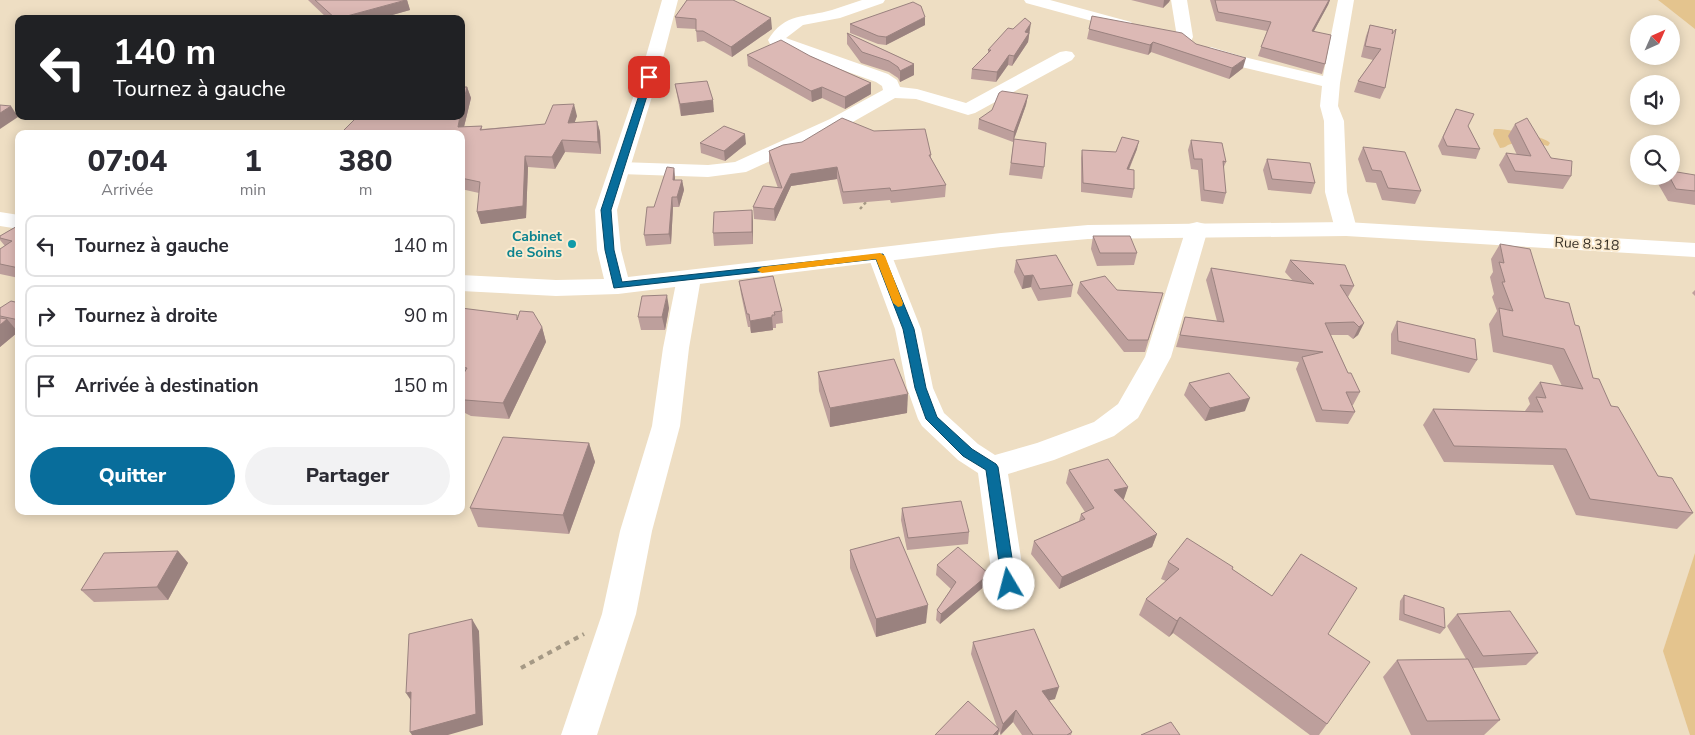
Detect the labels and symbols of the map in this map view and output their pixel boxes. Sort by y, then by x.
north arrow [1630,15,1680,65]
pin [628,56,670,98]
place label: Cabinet de Soins [507,227,563,262]
street label: Rue 8.318 [1554,233,1620,255]
marker: Cabinet de Soins [566,238,578,250]
position arrow [982,557,1034,609]

